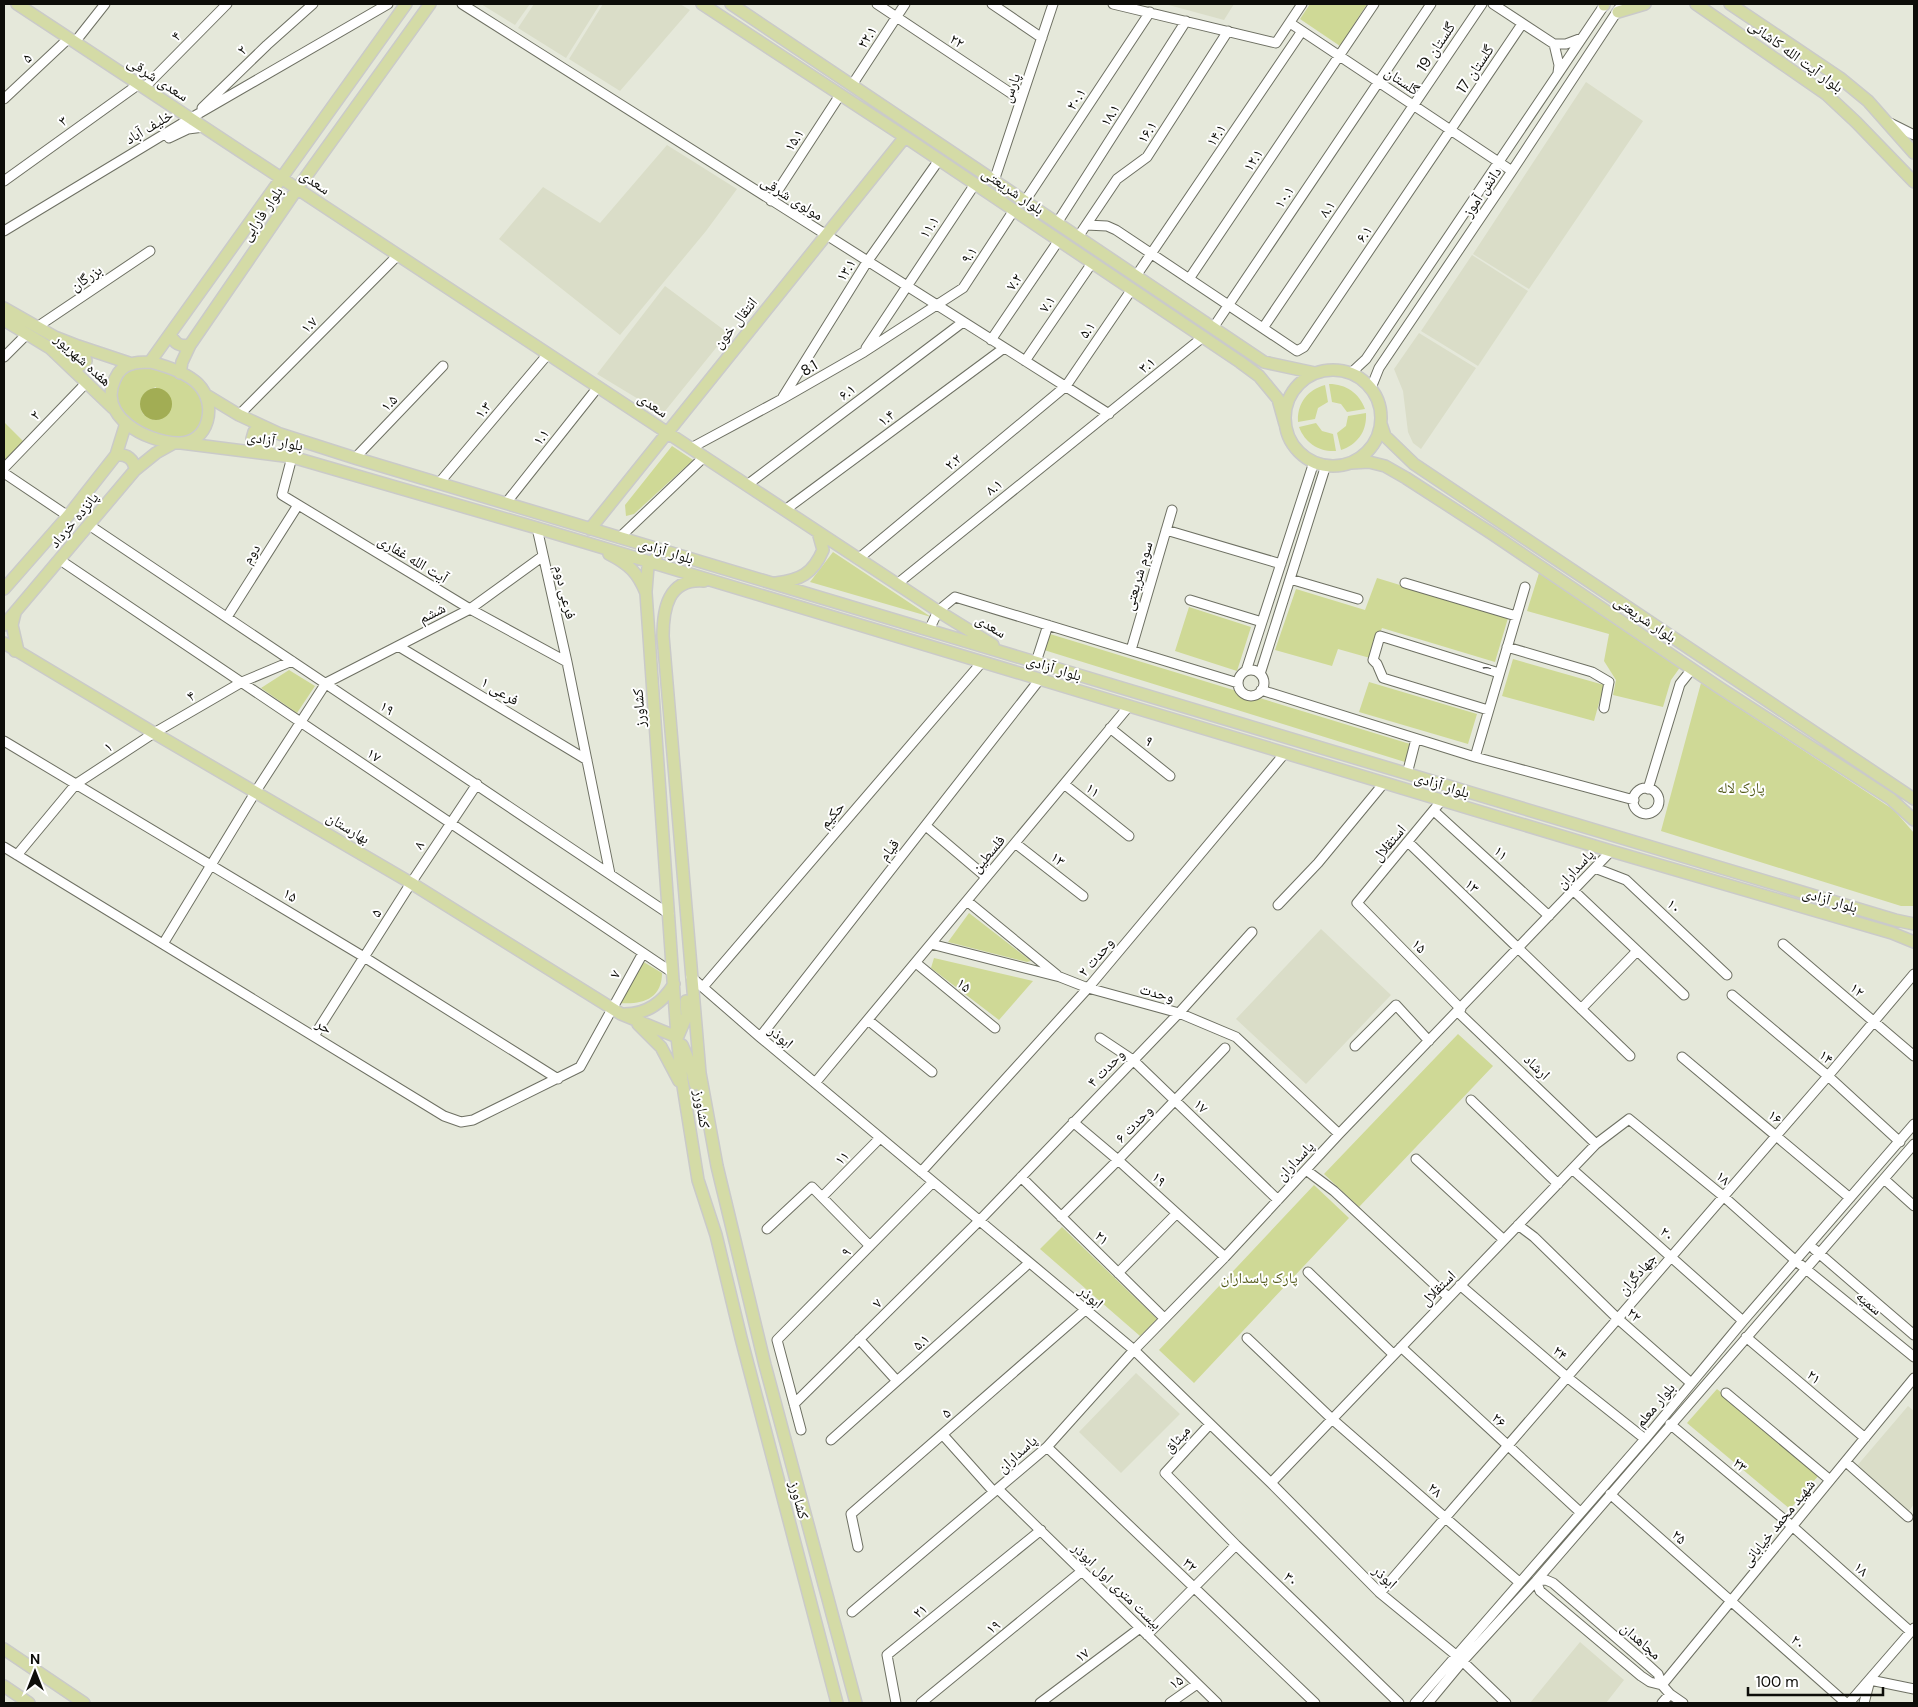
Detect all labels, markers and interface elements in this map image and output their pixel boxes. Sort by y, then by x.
street label: بلوار آیت الله کاشانی [1745,15,1847,97]
street label: گلستان 19 [1412,18,1460,76]
street label: ۲۲.۱ [852,22,882,52]
street label: ۴ [167,26,186,45]
street label: ۲۲ [946,29,968,53]
street label: ۲ [233,40,252,60]
street label: گلستان 17 [1451,41,1499,97]
street label: ۵ [18,48,36,68]
street label: سعدی شرقی [124,52,192,106]
street label: گلستان [1381,62,1424,100]
street label: پارس [997,71,1025,105]
street label: ۲۰.۱ [1061,84,1091,114]
street label: ۱۸.۱ [1095,100,1125,130]
street label: خلیف آباد [121,105,177,149]
street label: ۳ [54,111,72,131]
street label: ۱۶.۱ [1132,117,1162,147]
street label: ۱۴.۱ [1201,120,1231,150]
street label: ۱۵.۱ [779,125,809,155]
street label: ۱۲.۱ [1238,145,1268,175]
street label: بلوار شریعتی [978,163,1048,219]
street label: دانش آموز [1457,163,1506,222]
street label: سعدی [296,165,334,199]
street label: مولوی شرقی [757,171,827,225]
street label: ۱۰.۱ [1269,182,1299,212]
street label: بلوار فارابی [236,183,288,245]
street label: ۸.۱ [1314,197,1340,221]
street label: ۱۱.۱ [914,212,944,242]
street label: ۶.۱ [1351,222,1377,246]
street label: ۹.۱ [956,243,982,267]
street label: ۱۳.۱ [831,255,861,285]
street label: بزرگان [66,260,106,296]
street label: ۷.۲ [1001,269,1027,294]
street label: ۷.۱ [1034,292,1060,316]
street label: انتقال خون [708,293,762,353]
street label: ۱.۷ [296,312,322,338]
street label: ۵.۱ [1074,318,1100,342]
street label: هفده شهریور [49,328,116,391]
street label: ۳.۱ [1134,352,1160,378]
street label: 8.1 [797,355,821,381]
street label: ۶.۱ [834,379,860,405]
street label: سعدی [634,388,672,422]
street label: ۱.۵ [376,390,402,416]
street label: ۱.۳ [470,397,496,423]
street label: ۲ [25,405,45,424]
street label: ۱.۴ [873,405,899,431]
street label: ۱.۱ [528,424,554,450]
street label: بلوار آزادی [245,426,305,456]
street label: ۲.۲ [940,449,966,475]
street label: ۸.۱ [981,474,1007,500]
street label: پانزده خرداد [45,488,103,552]
street label: آیت الله غفاری [374,530,453,588]
street label: بلوار آزادی [636,533,696,569]
street label: سوم شریعتی [1119,539,1157,613]
street label: دوم [237,540,265,568]
street label: فرعی دوم [549,563,581,621]
street label: بلوار شریعتی [1610,591,1680,647]
street label: ششم [415,598,449,628]
street label: سعدی [972,609,1010,643]
street label: بلوار آزادی [1024,650,1084,686]
street label: ۱ [1475,662,1497,674]
street label: فرعی ۱ [477,672,523,710]
street label: ۴ [183,686,199,706]
street label: کشاورز [628,688,650,729]
street label: ۱۹ [376,696,398,720]
street label: ۹ [1140,731,1158,751]
street label: ۱ [100,737,116,757]
street label: ۱۷ [363,743,385,767]
street label: بلوار آزادی [1412,767,1472,803]
street label: ۱۱ [1081,778,1105,802]
park label: پارک لاله [1717,778,1765,798]
street label: حکیم [815,797,850,833]
street label: بهارستان [323,807,373,849]
street label: استقلال [1368,820,1410,866]
street label: فلسطین [966,831,1010,877]
street label: قیام [874,835,904,865]
street label: ۸ [409,837,429,853]
street label: ۱۱ [1489,841,1513,865]
street label: پاسداران [1551,845,1599,893]
street label: ۱۳ [1046,847,1070,871]
street label: ۱۳ [1460,874,1484,898]
street label: ۱۵ [279,883,301,907]
street label: بلوار آزادی [1800,883,1860,917]
street label: ۱۰ [1662,894,1686,918]
street label: ۵ [366,905,386,921]
street label: وحدت ۲ [1074,933,1118,981]
street label: ۱۵ [1407,934,1431,958]
street label: ۷ [605,966,626,982]
street label: ۱۵ [952,973,976,997]
street label: ۱۲ [1845,978,1869,1002]
street label: وحدت [1137,979,1177,1007]
street label: حر [311,1013,336,1039]
street label: ابوذر [764,1020,798,1053]
street label: وحدت ۴ [1083,1045,1129,1091]
street label: ۱۴ [1814,1045,1838,1069]
street label: ارشاد [1520,1050,1554,1084]
street label: کشاورز [689,1087,715,1130]
street label: ۱۷ [1189,1094,1213,1118]
street label: وحدت ۶ [1111,1101,1157,1147]
street label: ۱۶ [1763,1105,1787,1129]
street label: پاسداران [1271,1137,1319,1185]
street label: ۱۱ [830,1146,854,1170]
street label: ۱۸ [1711,1166,1735,1190]
street label: ۱۹ [1147,1167,1171,1191]
street label: ۲۰ [1655,1222,1679,1246]
street label: ۲۱ [1090,1226,1114,1250]
street label: ۹ [836,1242,856,1261]
street label: جهادگران [1613,1248,1661,1299]
street label: استقلال [1416,1266,1460,1310]
park label: پارک پاسداران [1220,1268,1298,1288]
street label: ابوذر [1074,1280,1108,1313]
street label: سمیه [1852,1286,1886,1320]
street label: ۷ [868,1293,887,1312]
street label: ۲۲ [1622,1303,1646,1327]
street label: ۵.۱ [908,1329,934,1355]
street label: ۲۴ [1548,1341,1572,1365]
street label: ۲۱ [1802,1365,1826,1389]
street label: بلوار معلم [1630,1378,1680,1432]
street label: ۵ [937,1403,955,1423]
street label: ۲۶ [1487,1408,1511,1432]
street label: میثاق [1159,1421,1195,1457]
street label: پاسداران [993,1431,1041,1477]
street label: ۲۳ [1728,1453,1752,1477]
street label: شهید محمد خیابانی [1736,1475,1820,1571]
street label: کشاورز [784,1478,814,1521]
street label: ۲۸ [1423,1478,1447,1502]
street label: ۲۵ [1667,1525,1691,1549]
street label: بیست متری اول ابوذر [1067,1537,1166,1634]
street label: ۳۲ [1178,1553,1202,1577]
street label: ۱۸ [1849,1557,1873,1581]
street label: ابوذر [1368,1560,1402,1593]
street label: ۳۰ [1279,1567,1303,1591]
street label: ۲۱ [908,1599,932,1623]
street label: ۱۹ [981,1615,1005,1639]
street label: مجاهدان [1616,1618,1666,1664]
street label: ۲۰ [1786,1630,1810,1654]
street label: ۱۷ [1071,1643,1094,1667]
north arrow [10,1647,60,1697]
text: N [30,1650,40,1668]
scale bar [1748,1664,1883,1696]
street label: ۱۵ [1165,1670,1187,1694]
text: 100 m [1756,1672,1799,1692]

